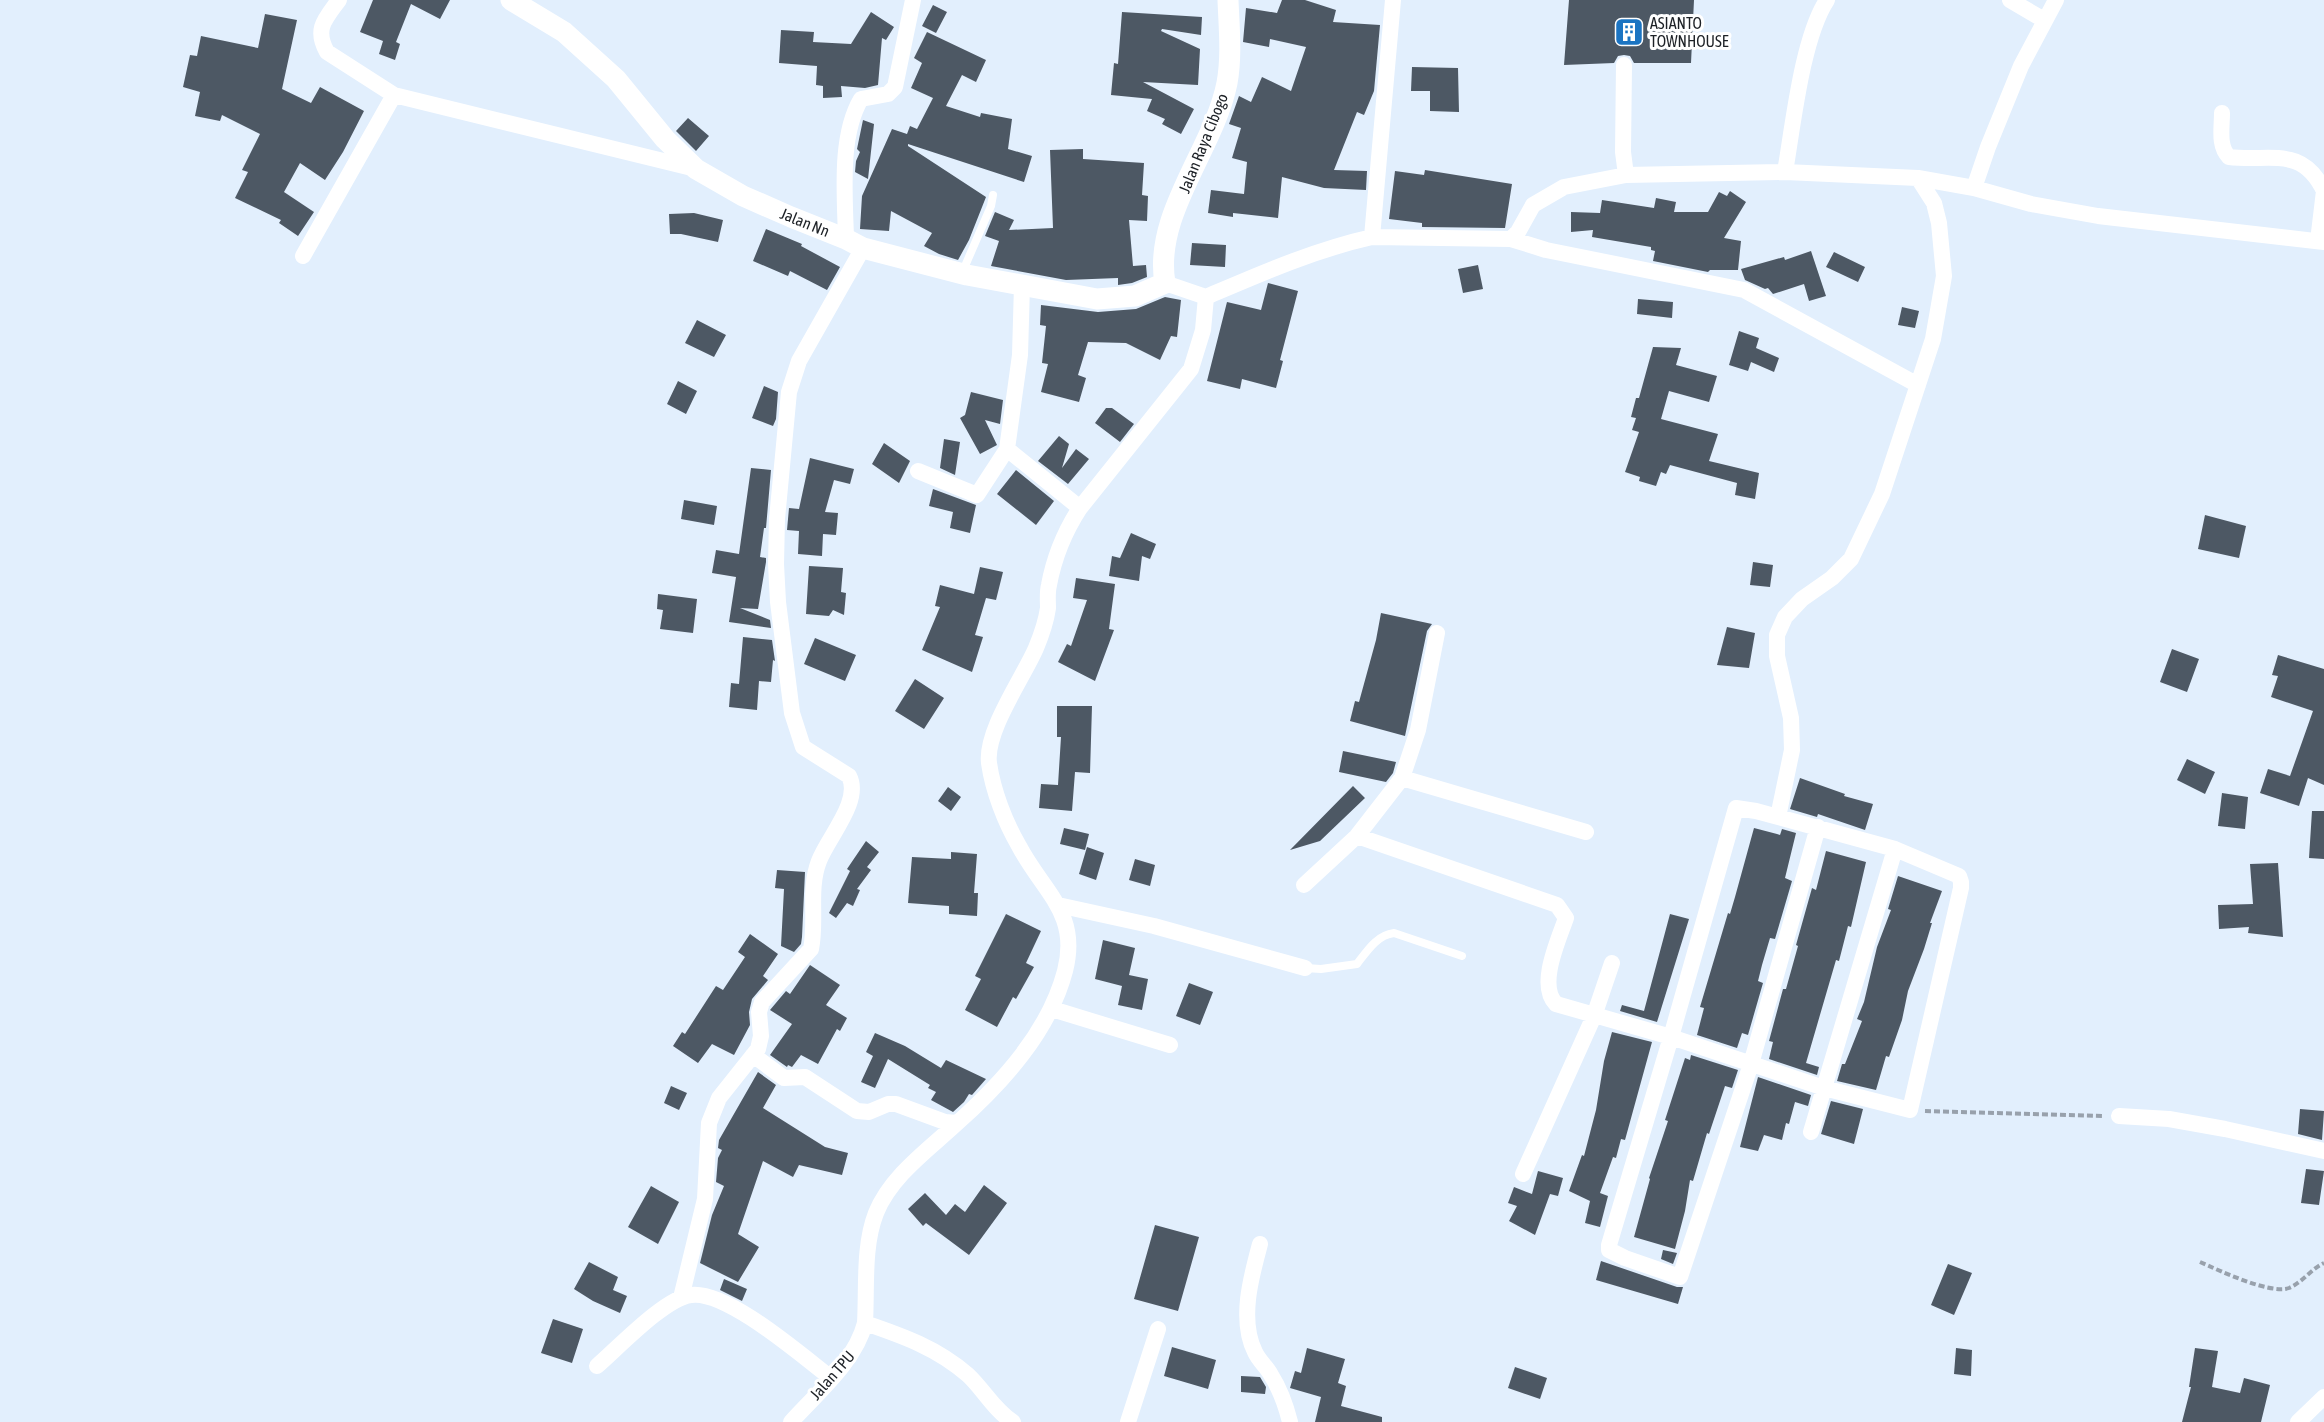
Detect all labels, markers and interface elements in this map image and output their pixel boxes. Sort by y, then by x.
place label: ASIANTO TOWNHOUSE [1650,14,1729,50]
building icon: ASIANTO TOWNHOUSE [1613,16,1645,48]
street label: Jalan Raya Cibogo [1175,91,1232,196]
street label: Jalan Nn [778,204,832,240]
street label: Jalan TPU [806,1347,858,1403]

